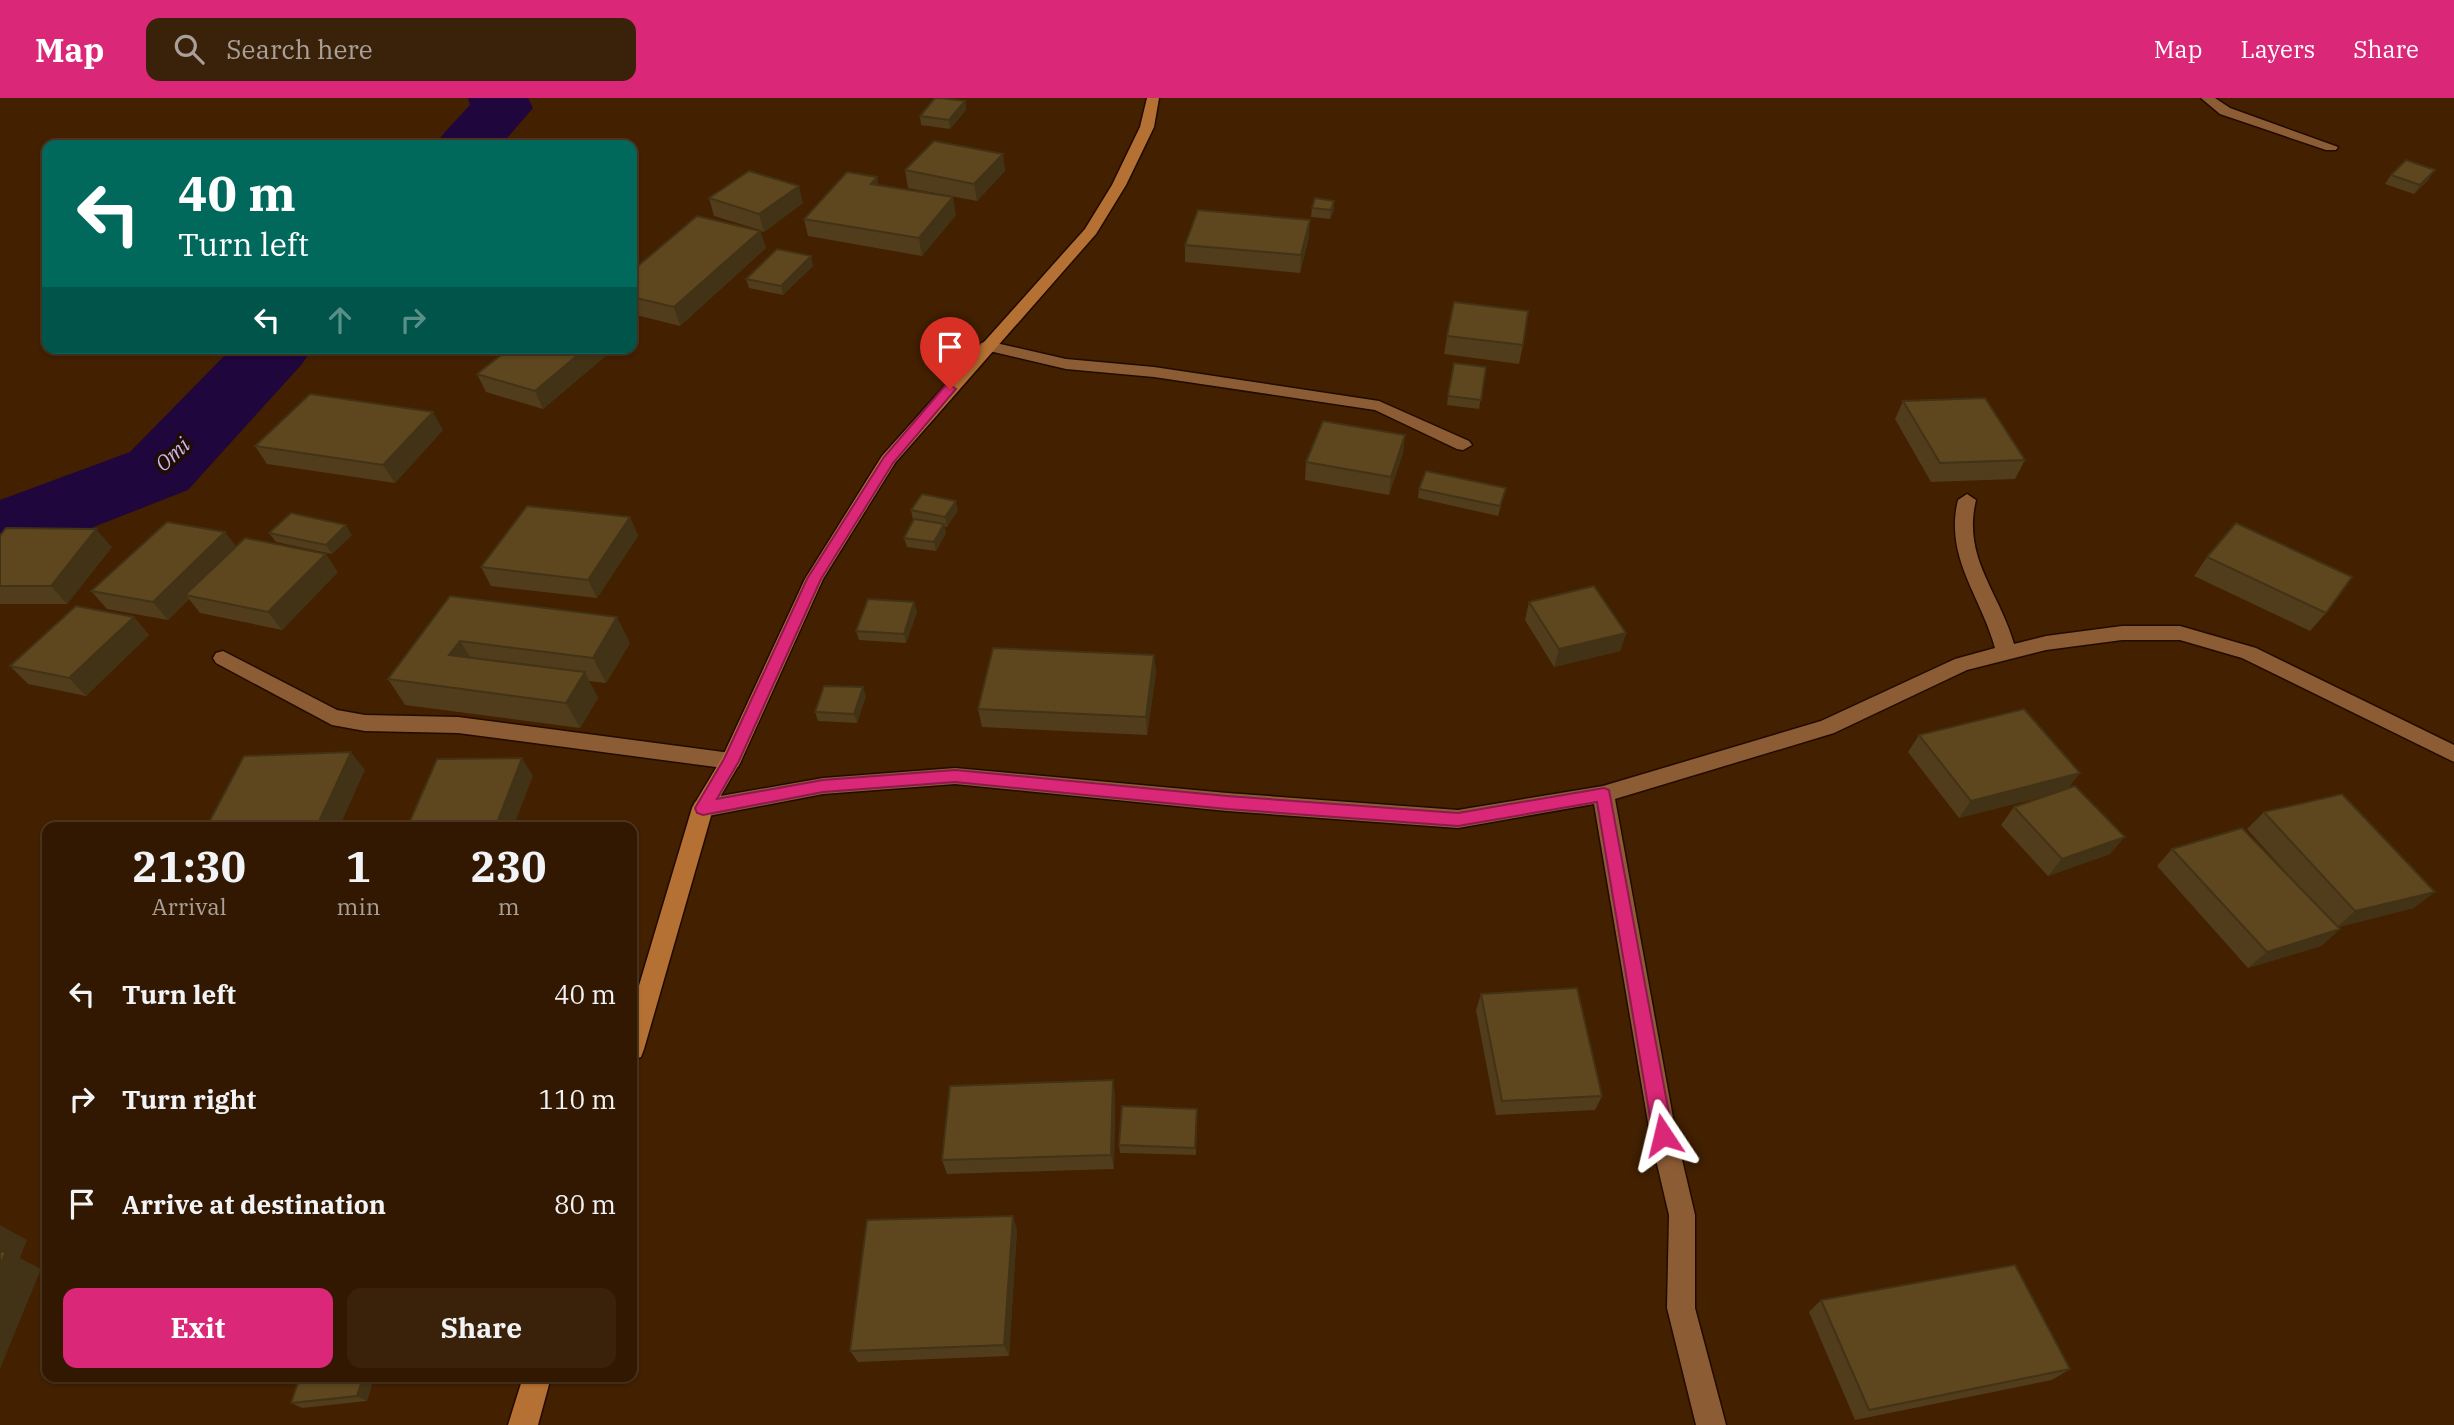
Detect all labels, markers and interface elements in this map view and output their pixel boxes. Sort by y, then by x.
search box [146,18,636,81]
text: Map [35,28,104,71]
icon: search [170,30,208,68]
text: Search here [226,32,373,66]
text: Map [2154,33,2202,65]
text: Layers [2240,33,2315,65]
text: Share [2353,33,2419,65]
text: 40 m [178,161,296,224]
icon: left [63,168,154,259]
text: Turn left [178,223,309,265]
icon: left [248,301,286,339]
icon: ahead [321,301,359,339]
icon: right [394,301,432,339]
pin [920,317,980,389]
icon: arrive [931,328,969,366]
water label: Omi [148,430,196,477]
text: 21:30 [132,839,246,894]
text: 1 [346,839,371,894]
text: 230 [471,839,546,894]
text: Arrival [152,891,227,921]
text: min [337,891,380,921]
text: m [498,891,520,921]
icon: left [63,975,101,1013]
text: Turn left [122,977,236,1011]
text: 40 m [554,977,616,1011]
icon: right [63,1080,101,1118]
text: Turn right [122,1082,256,1116]
text: 110 m [538,1082,616,1116]
position arrow [1626,1098,1700,1172]
icon: arrive [63,1185,101,1223]
text: Arrive at destination [122,1187,386,1221]
text: 80 m [554,1187,616,1221]
button: Exit [63,1288,333,1368]
button: Share [347,1288,616,1368]

